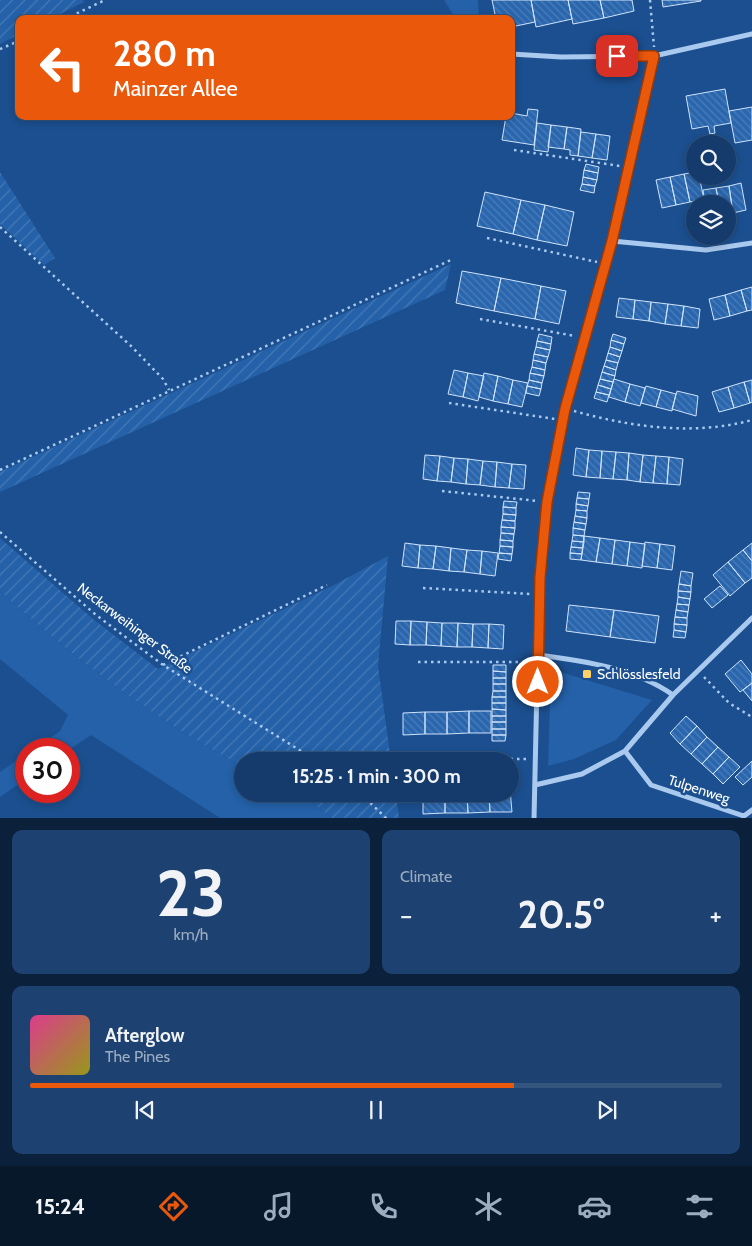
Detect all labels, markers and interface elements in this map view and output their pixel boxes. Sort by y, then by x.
text: 280 m [113,32,216,75]
icon: left [30,35,95,100]
pin [596,35,638,77]
icon: arrive [603,42,631,70]
text: Mainzer Allee [113,75,238,102]
map controls [686,135,736,245]
button: search [686,135,736,185]
button: layers [686,195,736,245]
street label: Neckarweihinger Straße [74,579,196,677]
position arrow [511,655,563,707]
place label: Schlösslesfeld [597,665,681,683]
marker: Schlösslesfeld [581,668,593,680]
speed limit sign: 30 [15,738,80,803]
text: 15:25 · 1 min · 300 m [292,765,461,788]
street label: Tulpenweg [666,771,733,808]
text: 23 [156,853,226,932]
text: Climate [400,867,452,886]
text: 20.5° [518,891,604,938]
text: − [400,898,412,932]
text: + [710,898,722,932]
text: km/h [173,925,209,944]
text: Afterglow [105,1024,185,1047]
text: The Pines [105,1047,170,1066]
icon: previous [131,1096,159,1124]
icon: pause [362,1096,390,1124]
icon: next [593,1096,621,1124]
icon: directions [156,1189,191,1224]
icon: music [261,1189,296,1224]
icon: phone [366,1189,401,1224]
icon: climate [471,1189,506,1224]
icon: car [577,1189,612,1224]
icon: filters [682,1189,717,1224]
text: 15:24 [35,1193,85,1220]

